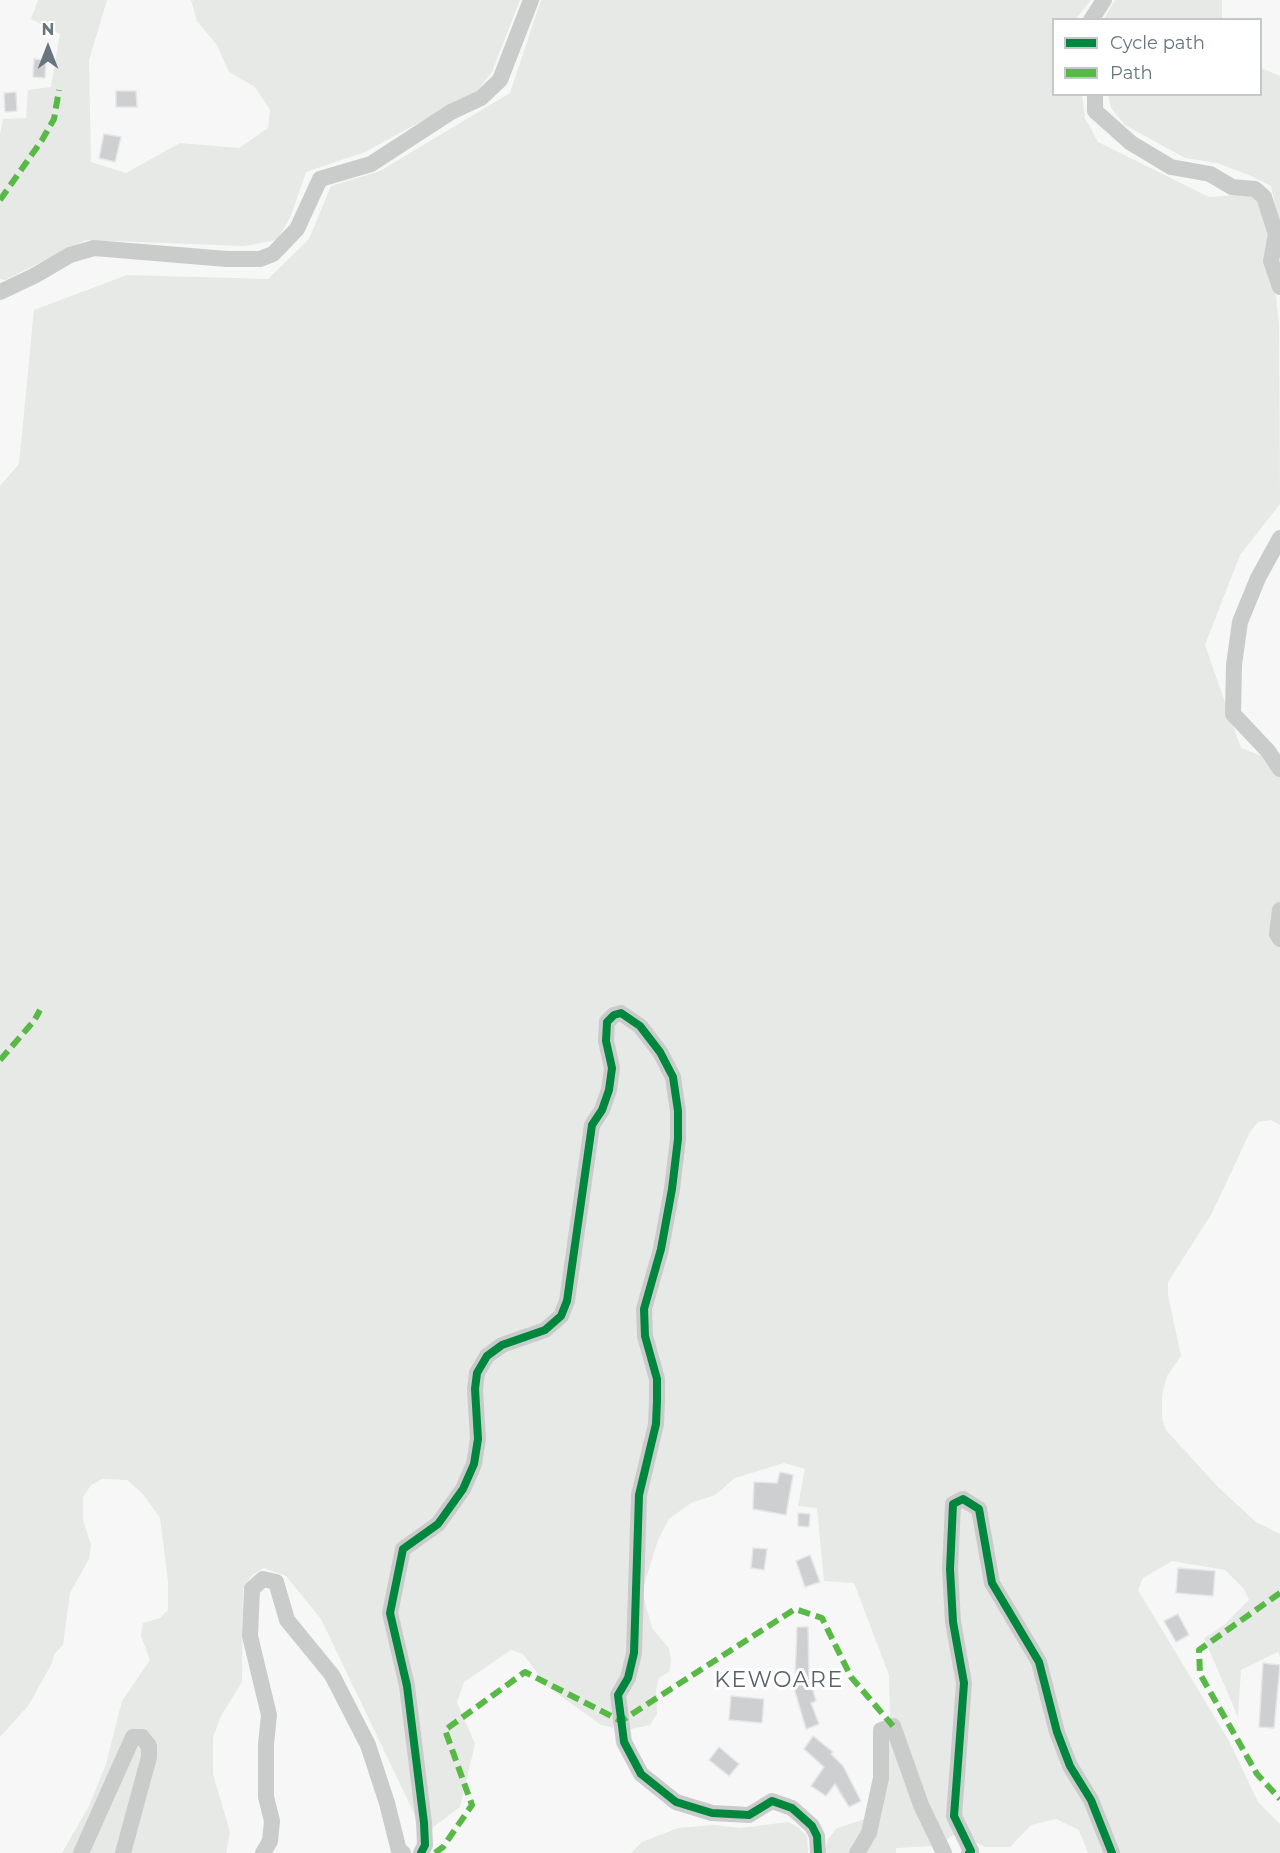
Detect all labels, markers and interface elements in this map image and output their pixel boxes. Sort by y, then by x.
north arrow [18,18,78,78]
legend [1052,18,1262,96]
text: N [42,20,54,39]
text: Cycle path [1110,32,1205,54]
text: Path [1110,62,1153,84]
district label: KEWOARE [714,1668,844,1694]

